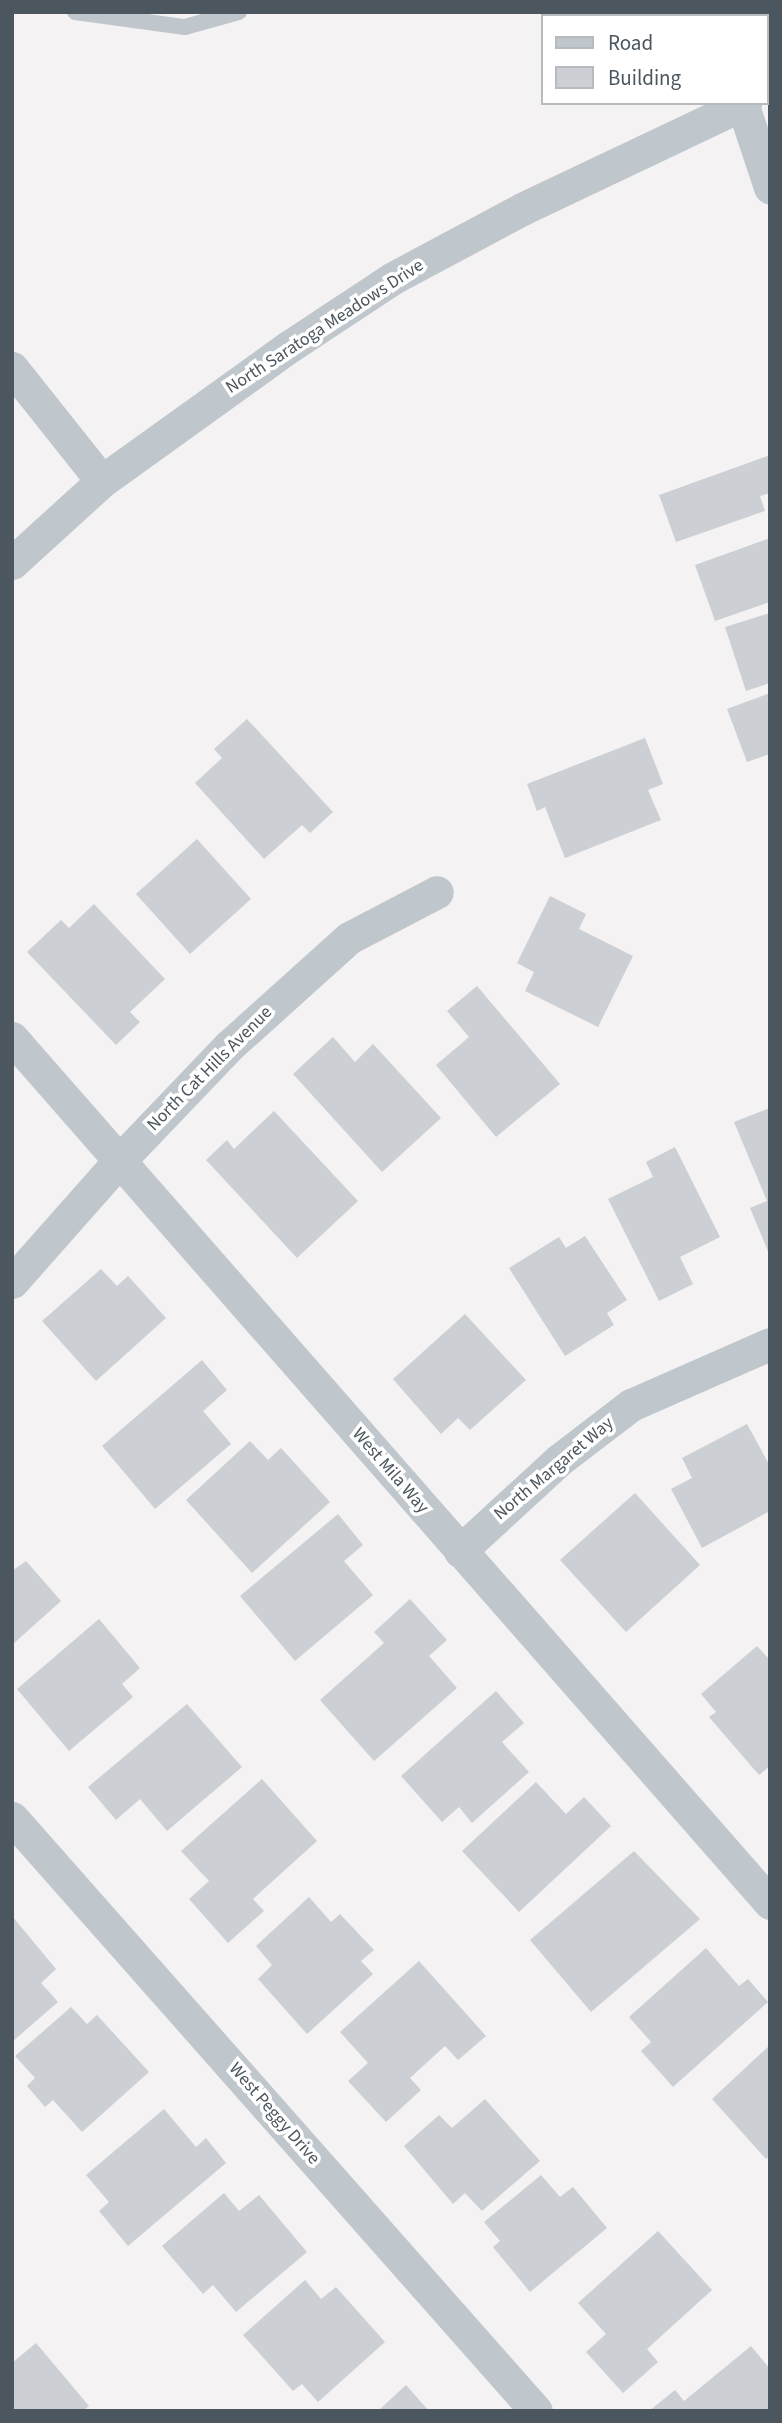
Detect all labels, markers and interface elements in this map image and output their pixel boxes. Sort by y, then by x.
legend [540,14,768,105]
text: Road [608,28,653,58]
text: Building [608,63,681,93]
street label: North Saratoga Meadows Drive [222,255,428,399]
street label: North Cat Hills Avenue [143,1002,277,1136]
street label: North Margaret Way [490,1413,618,1525]
street label: West Mila Way [347,1424,433,1518]
street label: West Peggy Drive [224,2059,324,2169]

